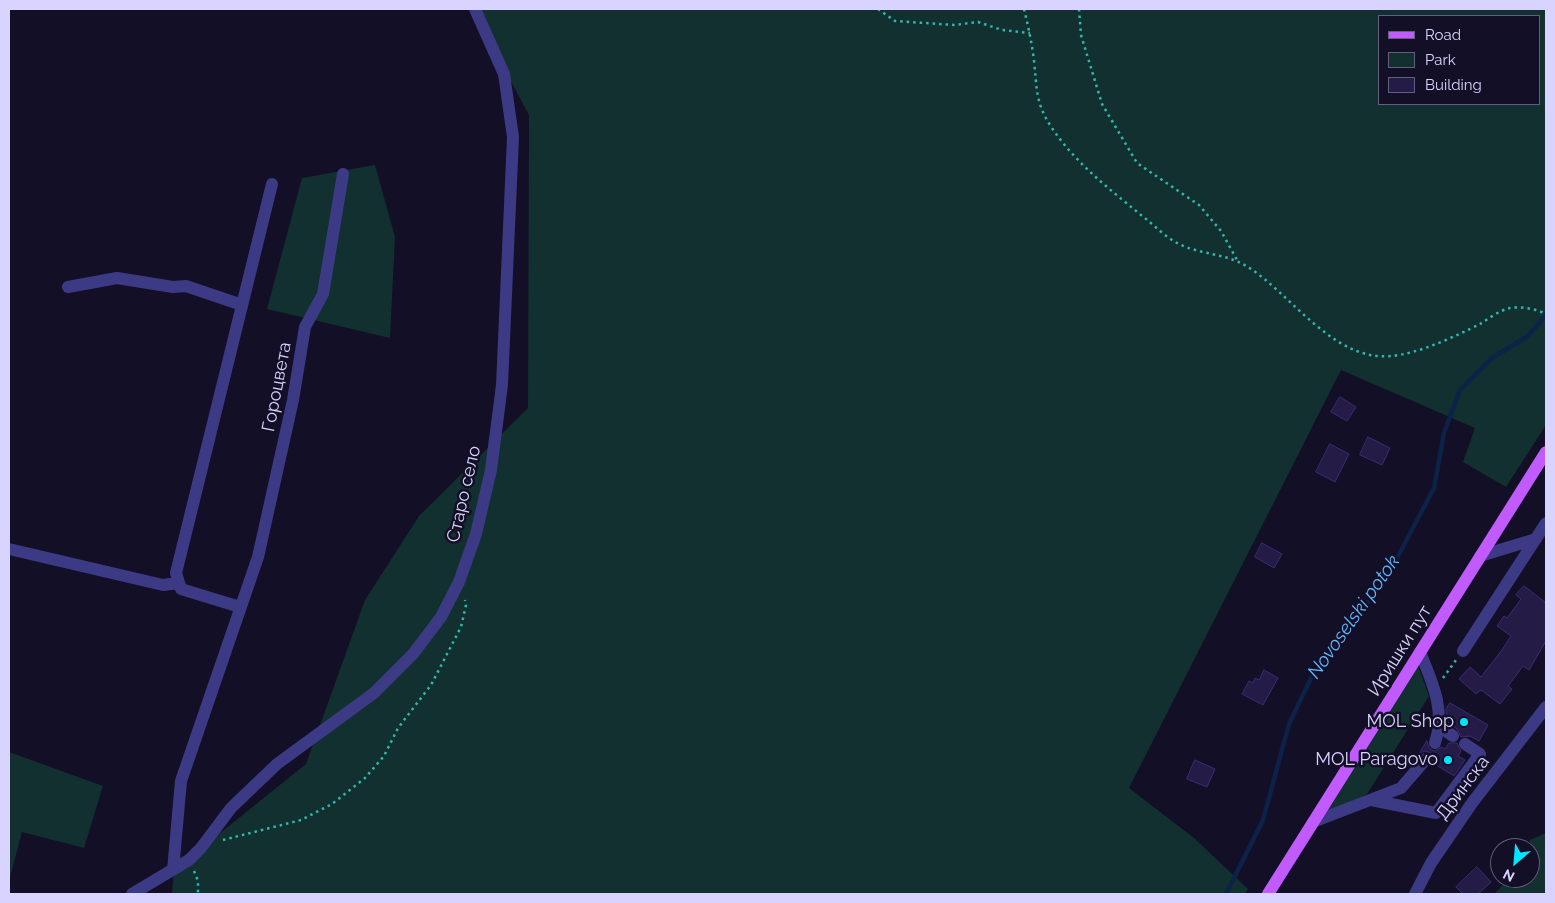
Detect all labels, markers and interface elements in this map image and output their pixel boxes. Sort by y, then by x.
legend [1378,15,1540,105]
text: Road [1425,26,1461,44]
text: Park [1425,51,1456,69]
text: Building [1425,76,1482,94]
street label: Гороцвета [258,340,296,434]
street label: Старо село [442,444,486,544]
water label: Novoselski potok [1303,551,1405,683]
street label: Иришки пут [1364,602,1436,700]
place label: MOL Shop [1366,711,1454,733]
marker: MOL Shop [1458,716,1470,728]
place label: MOL Paragovo [1315,749,1438,771]
street label: Дринска [1432,752,1494,824]
marker: MOL Paragovo [1442,754,1454,766]
north arrow [1490,838,1540,888]
text: N [1500,866,1517,885]

